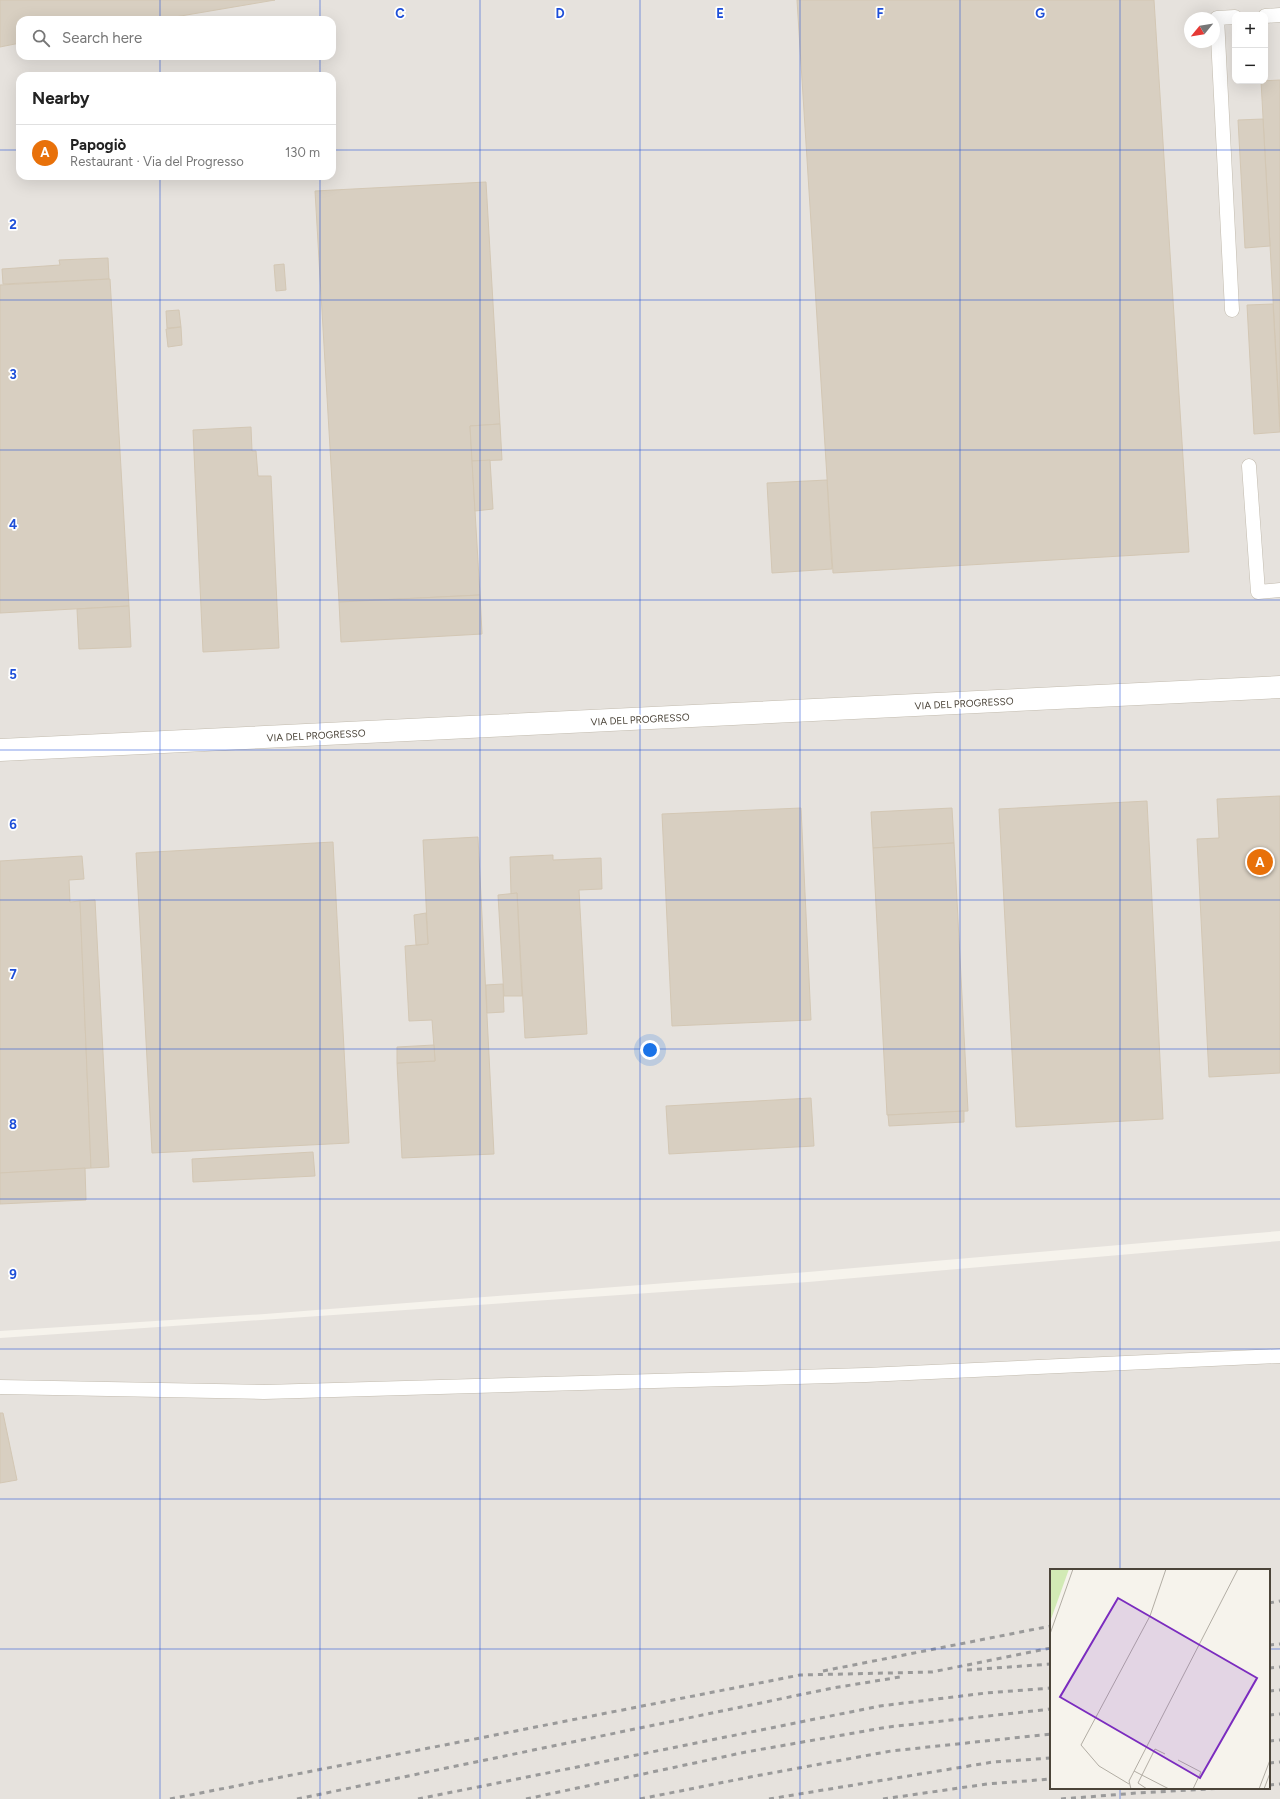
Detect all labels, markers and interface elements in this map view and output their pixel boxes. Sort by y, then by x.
text: C [395,6,405,21]
text: D [555,6,565,21]
text: E [716,6,724,21]
text: F [876,6,884,21]
text: G [1035,6,1045,21]
north arrow [1184,12,1220,48]
map controls [1232,12,1268,84]
button: + [1232,12,1268,48]
search box [16,16,336,60]
icon: search [30,27,52,49]
text: Search here [62,29,142,47]
button: − [1232,48,1268,84]
text: Nearby [32,88,90,108]
text: Papogiò [70,136,126,154]
text: A [40,145,50,160]
text: 130 m [285,145,320,160]
text: Restaurant · Via del Progresso [70,154,244,169]
text: 2 [9,217,17,232]
text: 3 [9,367,17,382]
text: 4 [9,517,17,532]
text: 5 [9,667,17,682]
street label: VIA DEL PROGRESSO [914,694,1014,713]
street label: VIA DEL PROGRESSO [590,710,690,729]
street label: VIA DEL PROGRESSO [266,726,366,745]
text: 6 [9,817,17,832]
pin: A [1247,847,1273,877]
text: 7 [9,967,17,982]
your location [640,1040,660,1060]
text: 8 [9,1117,17,1132]
text: 9 [9,1267,17,1282]
inset map [1050,1569,1270,1789]

